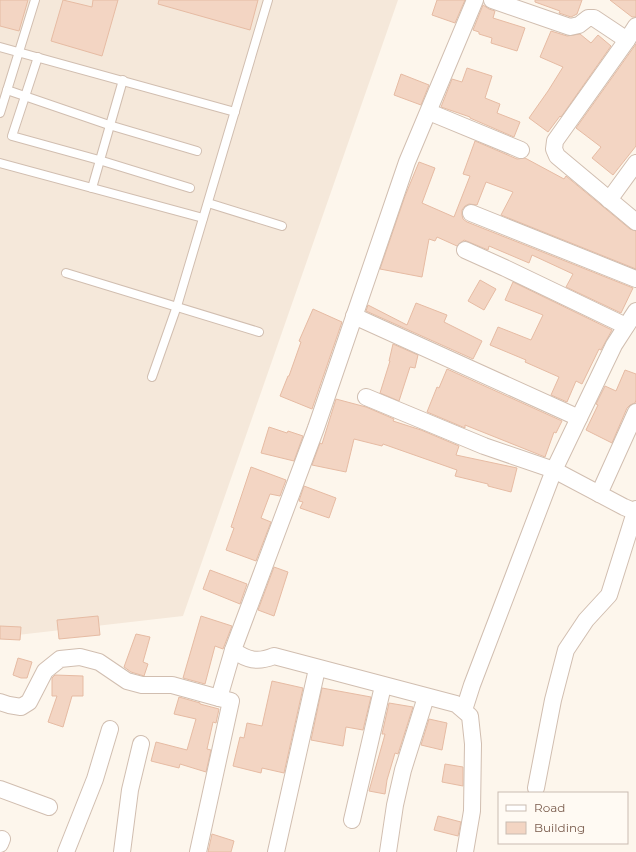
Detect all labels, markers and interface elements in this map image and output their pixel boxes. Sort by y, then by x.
legend [498,792,628,844]
text: Road [534,800,565,815]
text: Building [534,820,585,835]

